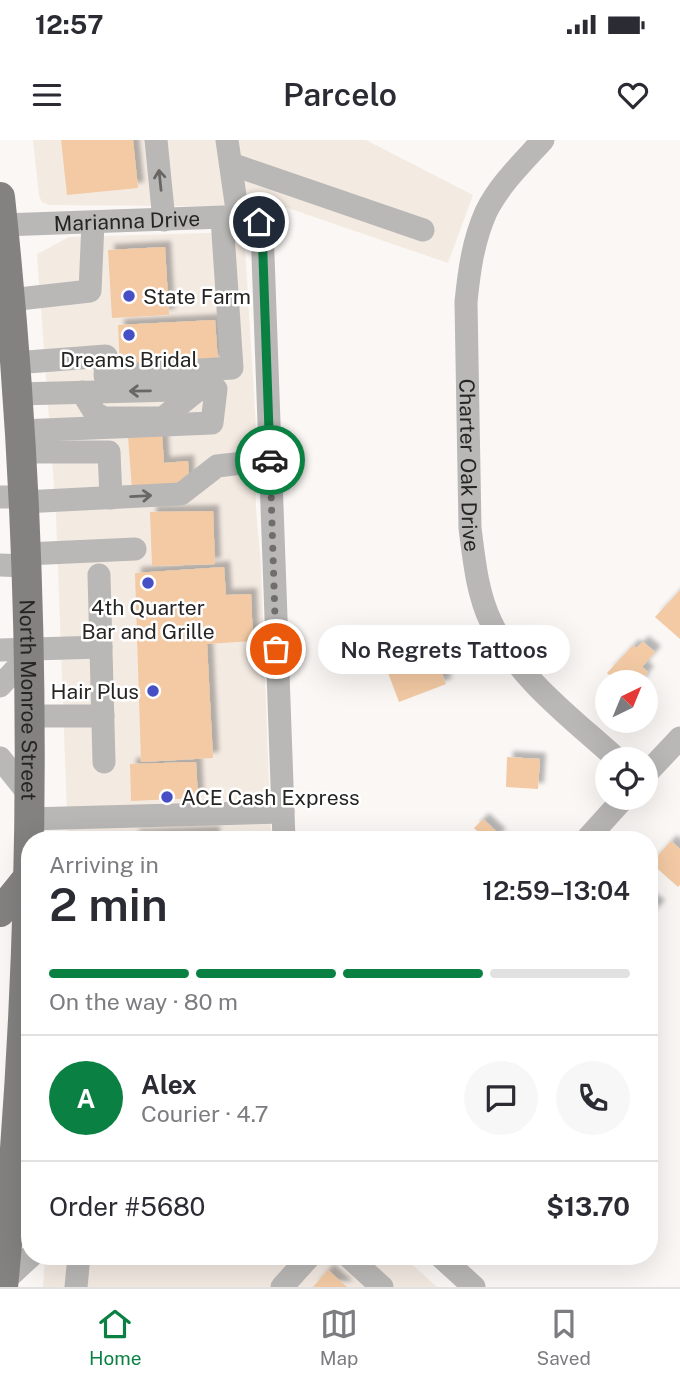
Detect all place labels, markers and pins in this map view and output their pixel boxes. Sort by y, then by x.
pin [229,192,289,252]
place label: State Farm [143,284,251,309]
marker: State Farm [121,288,137,304]
marker: Dreams Bridal [121,327,137,343]
place label: Dreams Bridal [60,347,198,372]
marker: 4th Quarter Bar and Grille [140,575,156,591]
place label: 4th Quarter Bar and Grille [81,595,215,644]
pin [246,619,306,679]
callout: No Regrets Tattoos [318,624,570,674]
place label: Hair Plus [51,679,139,704]
marker: Hair Plus [145,683,161,699]
place label: ACE Cash Express [181,785,360,810]
marker: ACE Cash Express [159,789,175,805]

